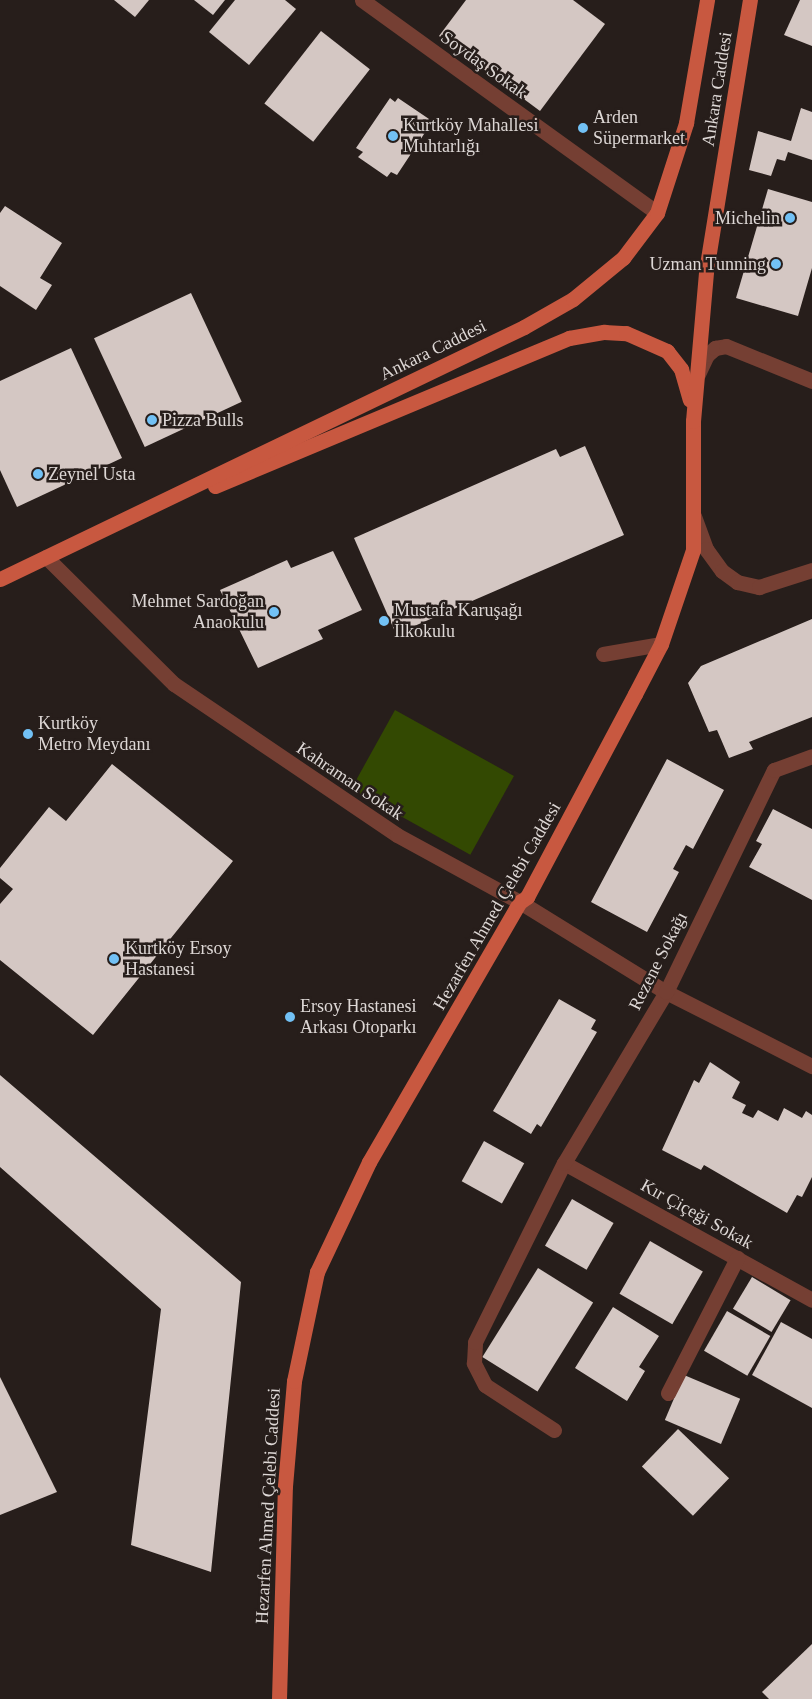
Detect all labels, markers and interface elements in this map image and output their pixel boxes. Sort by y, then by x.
street label: Soydaş Sokak [437,26,531,104]
street label: Ankara Caddesi [697,30,737,148]
place label: Arden Süpermarket [593,107,685,150]
place label: Kurtköy Mahallesi Muhtarlığı [403,115,538,158]
marker: Arden Süpermarket [577,122,589,134]
marker: Kurtköy Mahallesi Muhtarlığı [387,130,399,142]
place label: Michelin [715,207,780,229]
marker: Michelin [784,212,796,224]
place label: Uzman Tunning [649,253,766,275]
marker: Uzman Tunning [770,258,782,270]
street label: Ankara Caddesi [376,315,490,385]
place label: Pizza Bulls [162,409,243,431]
marker: Pizza Bulls [146,414,158,426]
place label: Zeynel Usta [48,463,135,485]
marker: Zeynel Usta [32,468,44,480]
place label: Mehmet Sardoğan Anaokulu [132,591,264,634]
place label: Mustafa Karuşağı İlkokulu [394,600,522,642]
marker: Mehmet Sardoğan Anaokulu [268,606,280,618]
marker: Mustafa Karuşağı İlkokulu [378,615,390,627]
place label: Kurtköy Metro Meydanı [38,713,150,756]
marker: Kurtköy Metro Meydanı [22,728,34,740]
street label: Kahraman Sokak [292,737,408,825]
street label: Hezarfen Ahmed Çelebi Caddesi [428,798,566,1014]
street label: Rezene Sokağı [624,908,692,1014]
place label: Kurtköy Ersoy Hastanesi [125,938,231,981]
marker: Kurtköy Ersoy Hastanesi [107,952,121,966]
place label: Ersoy Hastanesi Arkası Otoparkı [300,996,416,1038]
marker: Ersoy Hastanesi Arkası Otoparkı [284,1011,296,1023]
street label: Kır Çiçeği Sokak [637,1174,757,1254]
street label: Hezarfen Ahmed Çelebi Caddesi [251,1387,285,1625]

